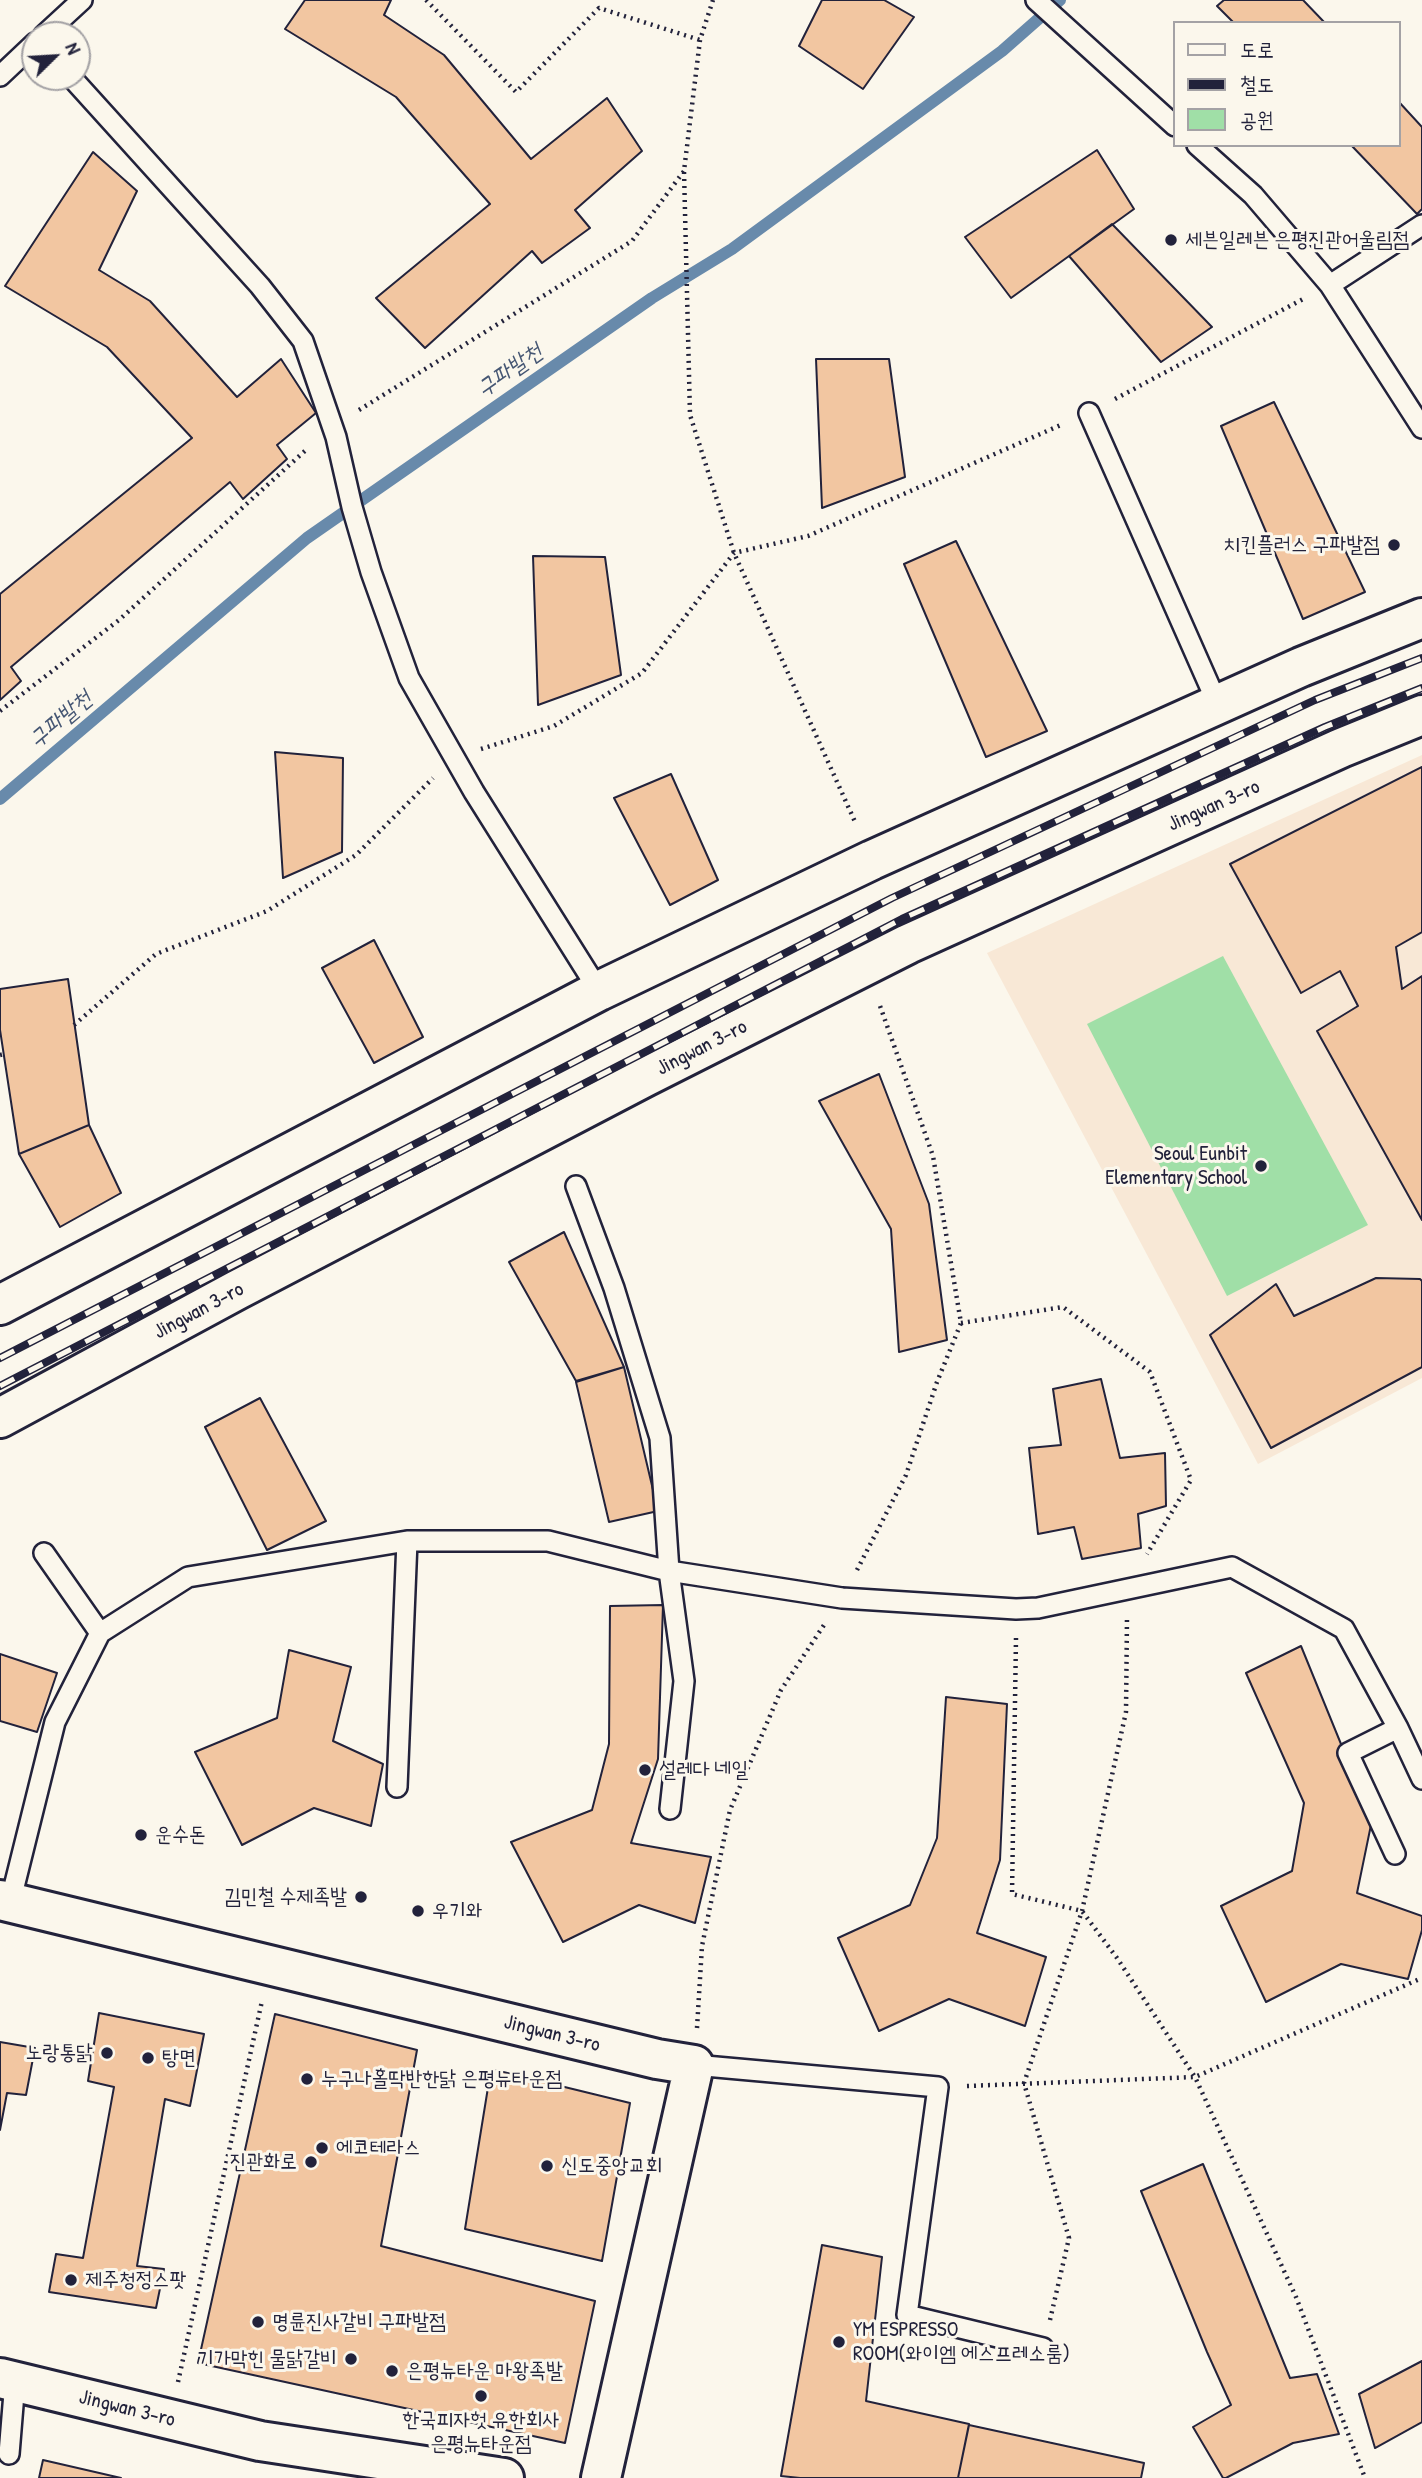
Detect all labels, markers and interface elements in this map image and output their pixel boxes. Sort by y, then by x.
north arrow [21,21,91,91]
legend [1174,21,1401,147]
text: 도로 [1240,35,1274,64]
text: N [59,38,87,58]
text: 철도 [1240,70,1274,99]
text: 공원 [1240,105,1274,134]
place label: 세븐일레븐 은평진관어울림점 [1185,227,1410,253]
marker: 세븐일레븐 은평진관어울림점 [1163,232,1179,248]
water label: 구파발천 [472,338,548,404]
place label: 치킨플러스 구파발점 [1223,532,1380,558]
marker: 치킨플러스 구파발점 [1386,537,1402,553]
water label: 구파발천 [24,686,98,754]
street label: Jingwan 3-ro [1164,775,1264,837]
street label: Jingwan 3-ro [653,1015,751,1081]
place label: Seoul Eunbit Elementary School [1105,1141,1247,1191]
marker: Seoul Eunbit Elementary School [1253,1158,1269,1174]
street label: Jingwan 3-ro [150,1277,248,1345]
place label: 설레다 네일 [659,1757,748,1783]
marker: 설레다 네일 [637,1762,653,1778]
place label: 운수돈 [155,1822,206,1848]
marker: 운수돈 [133,1827,149,1843]
place label: 김민철 수제족발 [224,1884,347,1910]
marker: 김민철 수제족발 [353,1889,369,1905]
place label: 우기와 [432,1898,483,1924]
marker: 우기와 [410,1903,426,1919]
street label: Jingwan 3-ro [501,2010,603,2058]
place label: 노랑통닭 [25,2040,93,2066]
marker: 노랑통닭 [99,2045,115,2061]
place label: 탕면 [162,2045,196,2071]
marker: 탕면 [140,2050,156,2066]
place label: 누구나홀딱반한닭 은평뉴타운점 [321,2066,562,2092]
marker: 누구나홀딱반한닭 은평뉴타운점 [299,2071,315,2087]
place label: 에코테라스 [336,2135,420,2161]
marker: 에코테라스 [314,2140,330,2156]
place label: 진관화로 [229,2149,297,2175]
place label: 신도중앙교회 [561,2153,662,2179]
marker: 진관화로 [303,2154,319,2170]
marker: 신도중앙교회 [539,2158,555,2174]
place label: 제주청정스팟 [85,2267,186,2293]
marker: 제주청정스팟 [63,2272,79,2288]
place label: 명륜진사갈비 구파발점 [272,2309,446,2335]
marker: 명륜진사갈비 구파발점 [250,2314,266,2330]
place label: YM ESPRESSO ROOM(와이엠 에스프레소룸) [853,2317,1070,2367]
marker: YM ESPRESSO ROOM(와이엠 에스프레소룸) [831,2334,847,2350]
place label: 기가막힌 물닭갈비 [197,2346,337,2372]
marker: 기가막힌 물닭갈비 [343,2351,359,2367]
place label: 은평뉴타운 마왕족발 [406,2358,563,2384]
marker: 은평뉴타운 마왕족발 [384,2363,400,2379]
street label: Jingwan 3-ro [76,2385,178,2433]
marker: 한국피자헛 유한회사 은평뉴타운점 [473,2388,489,2404]
place label: 한국피자헛 유한회사 은평뉴타운점 [403,2407,559,2457]

